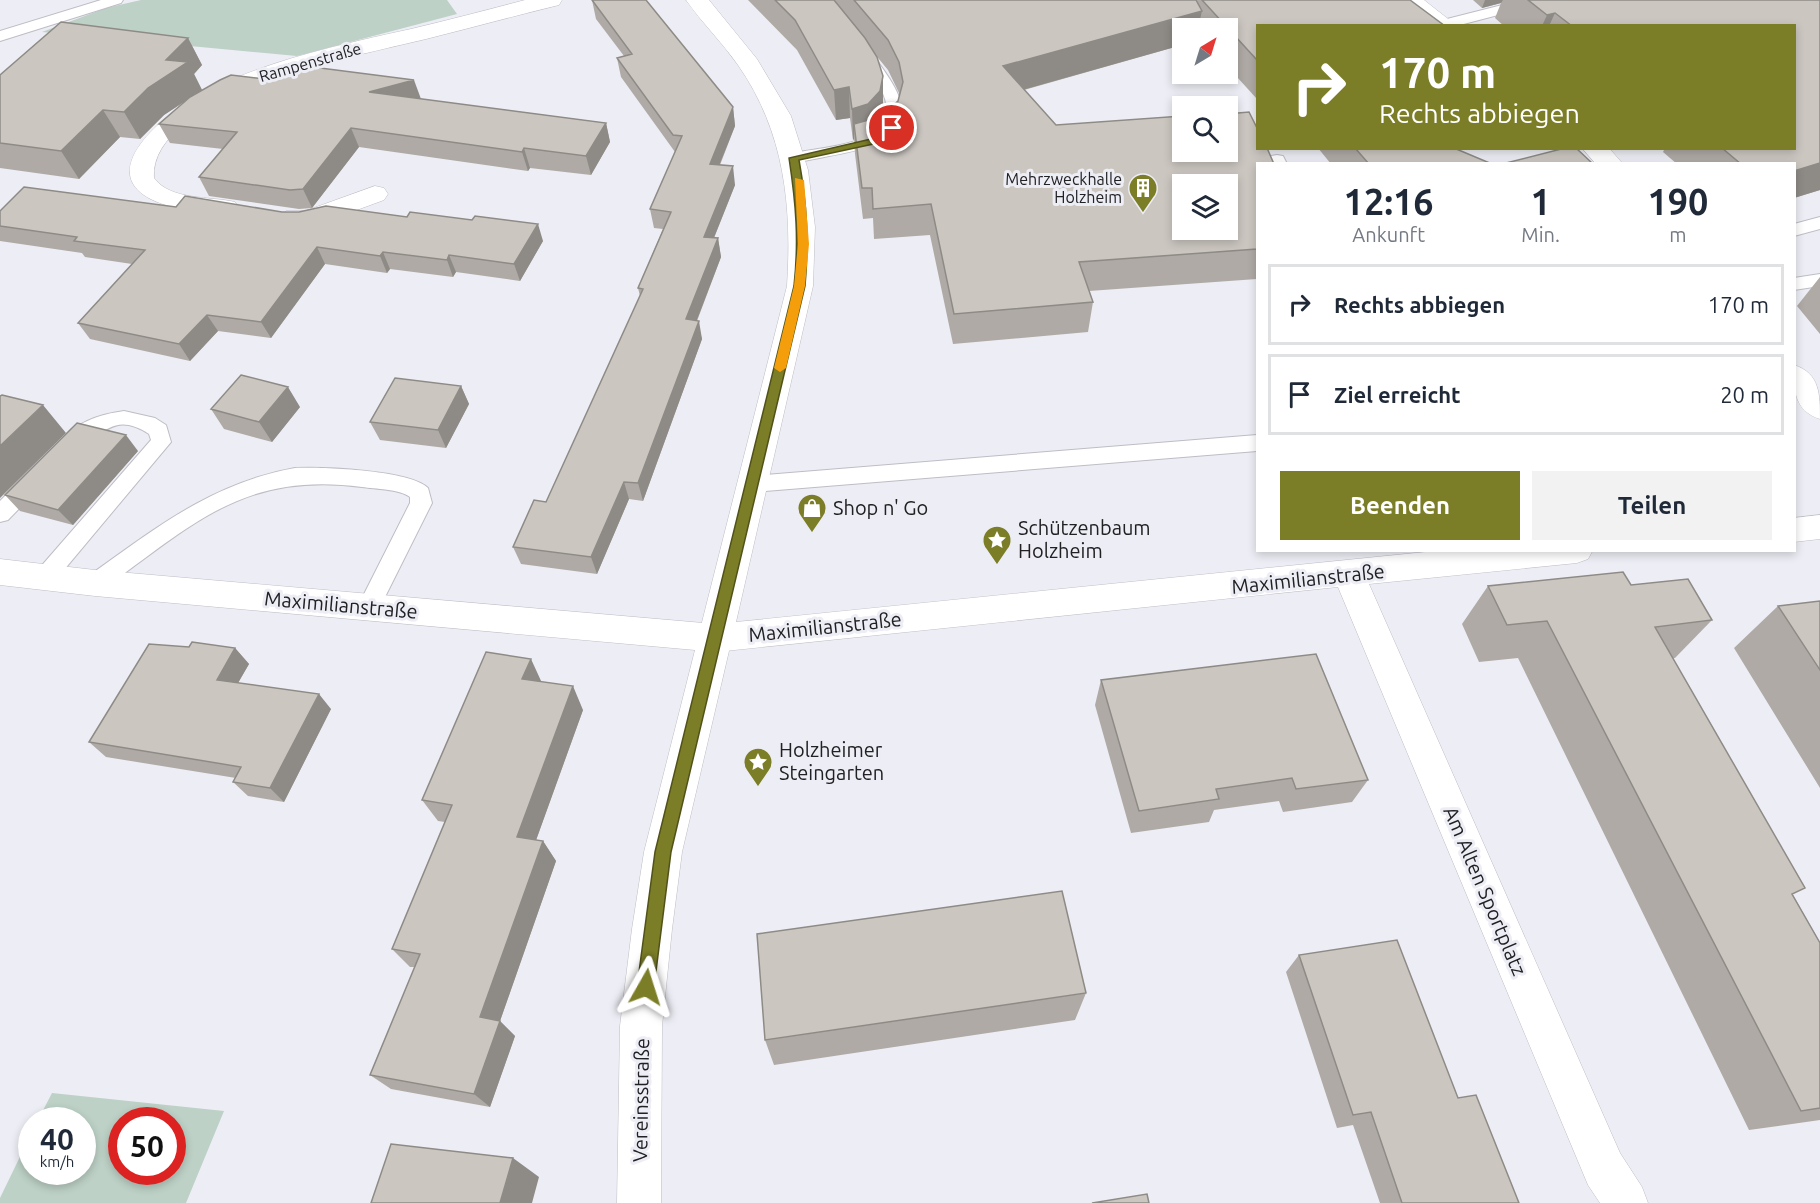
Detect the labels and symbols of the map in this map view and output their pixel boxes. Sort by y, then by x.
north arrow [1172,18,1238,84]
street label: Rampenstraße [257,39,363,85]
pin [866,102,917,153]
place label: Mehrzweckhalle Holzheim [1005,170,1122,206]
building icon: Mehrzweckhalle Holzheim [1127,172,1159,214]
shop icon: Shop n' Go [796,492,828,534]
place label: Shop n' Go [833,496,928,519]
place label: Schützenbaum Holzheim [1018,516,1151,562]
place icon: Schützenbaum Holzheim [981,524,1013,566]
street label: Maximilianstraße [1230,559,1386,598]
street label: Maximilianstraße [263,586,419,623]
street label: Maximilianstraße [747,607,903,646]
place label: Holzheimer Steingarten [779,738,884,784]
place icon: Holzheimer Steingarten [742,746,774,788]
street label: Am Alten Sportplatz [1439,803,1532,979]
position arrow [614,955,678,1019]
street label: Vereinsstraße [628,1038,653,1162]
speed limit sign: 50 [108,1107,186,1185]

